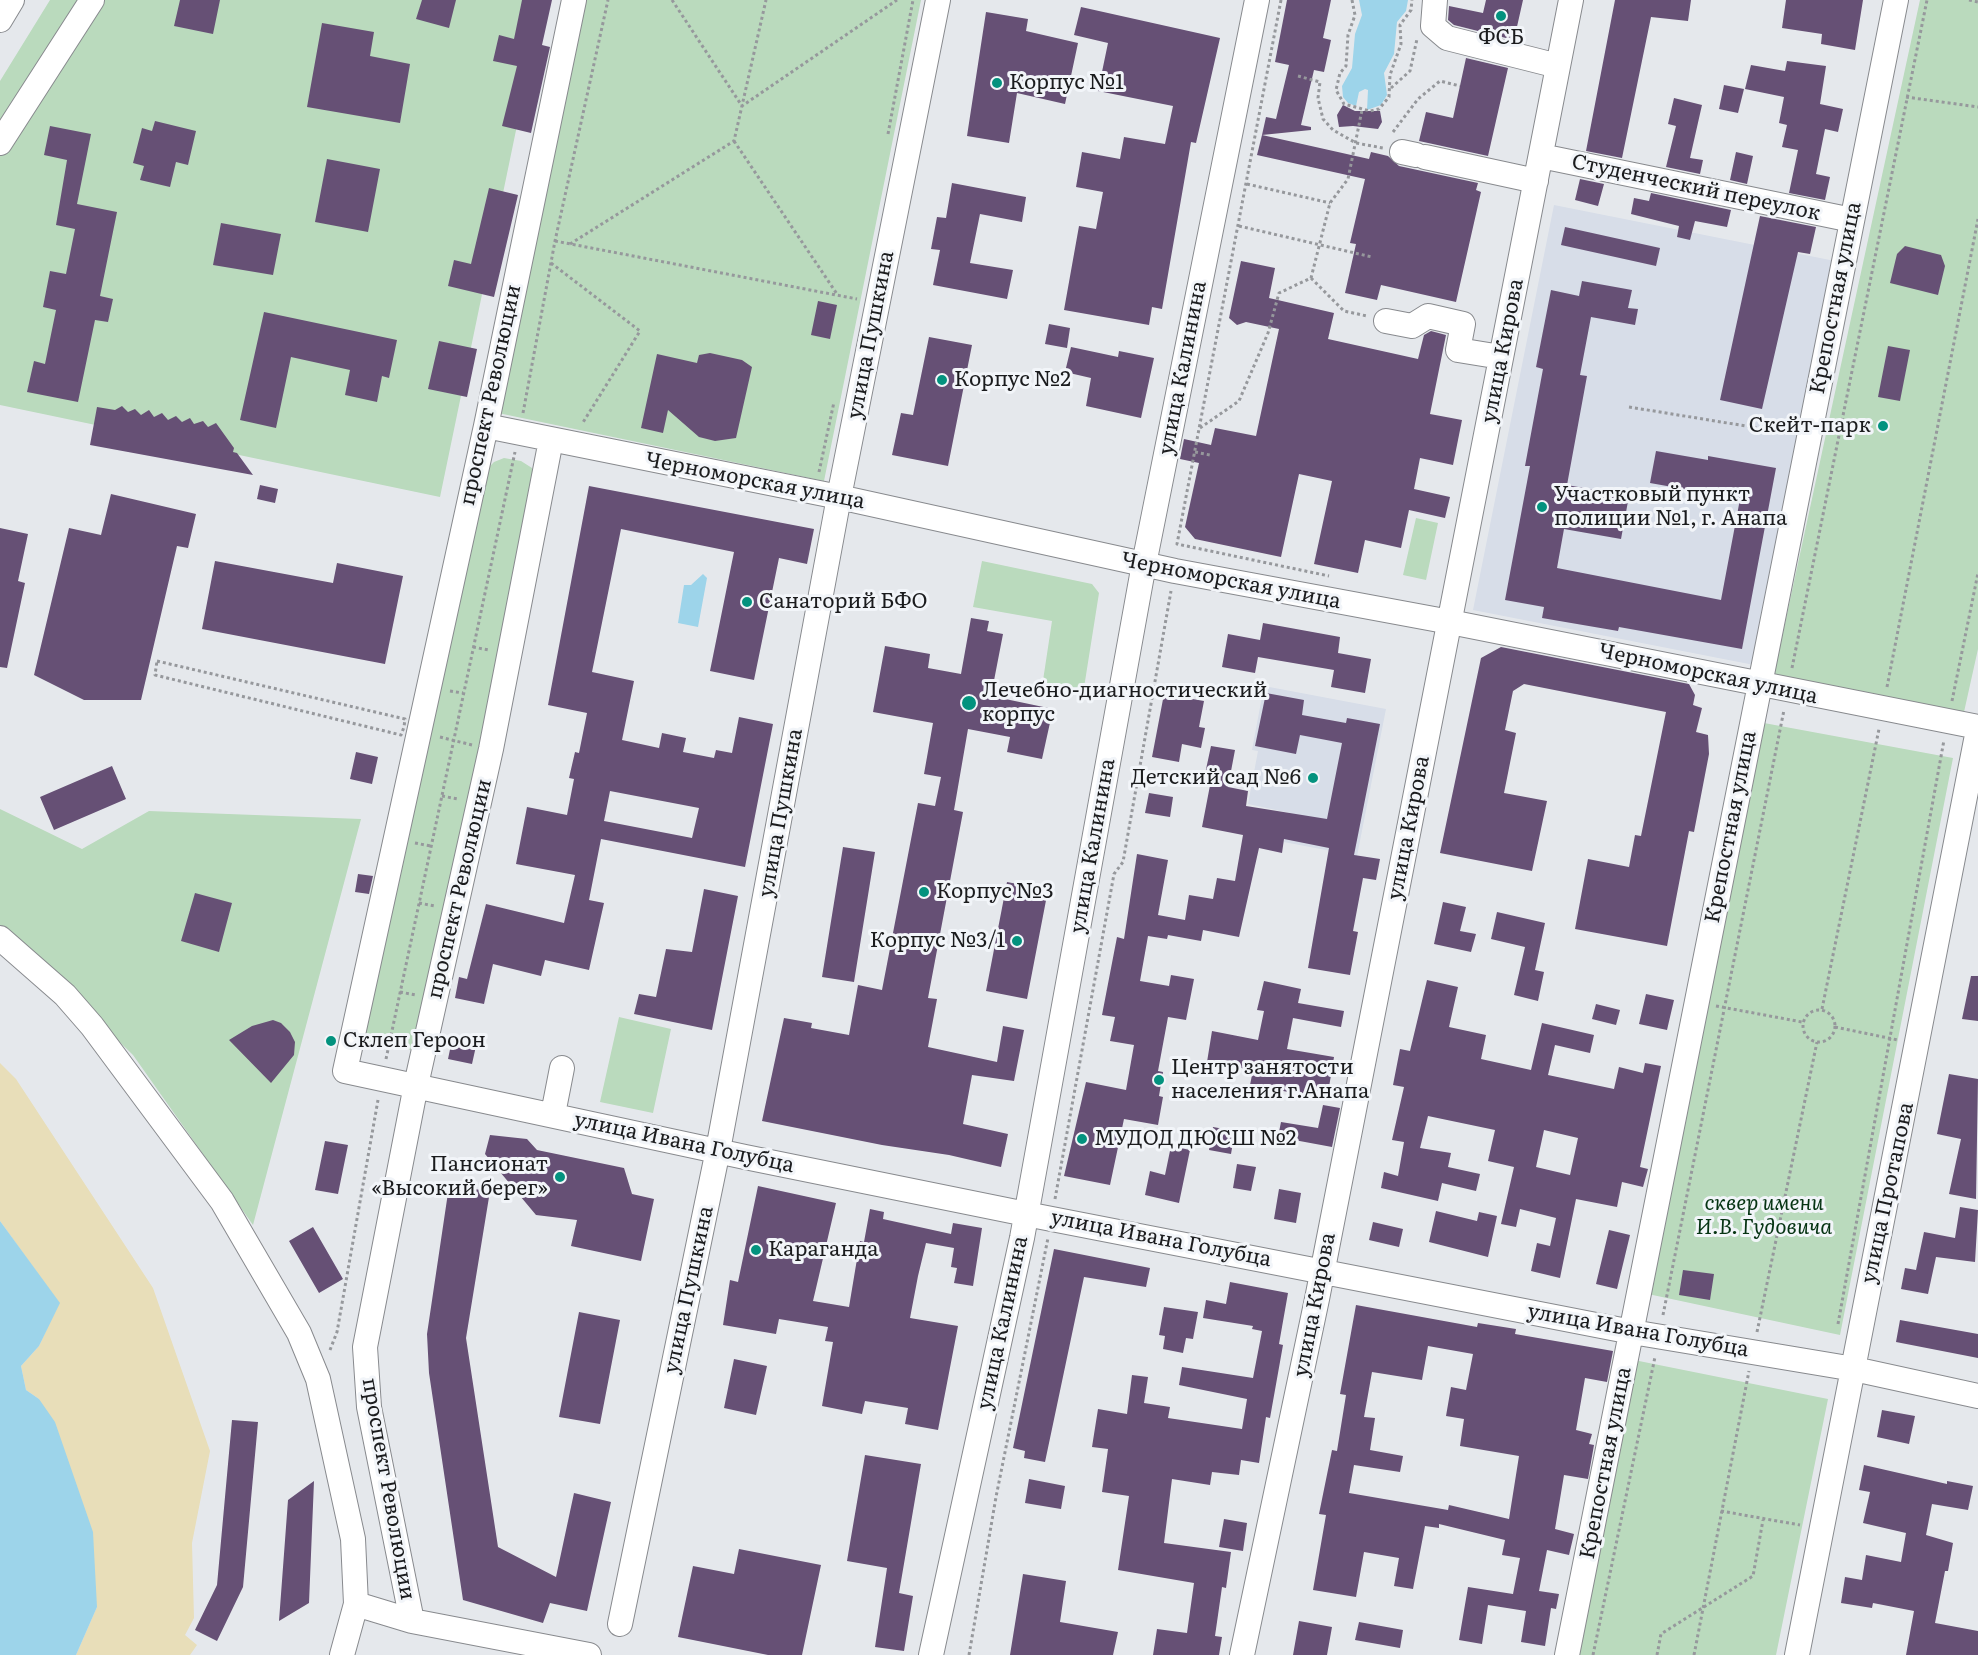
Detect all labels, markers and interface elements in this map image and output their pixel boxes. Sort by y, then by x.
marker: ФСБ [1494,9,1508,23]
place label: ФСБ [1478,25,1524,51]
place label: Корпус №1 [1009,70,1124,96]
marker: Корпус №1 [990,76,1004,90]
street label: Студенческий переулок [1569,149,1823,227]
street label: Крепостная улица [1805,200,1867,396]
street label: улица Пушкина [842,249,900,421]
street label: улица Кирова [1477,277,1529,425]
street label: улица Калинина [1154,279,1212,457]
street label: проспект Революции [455,282,527,508]
place label: Корпус №2 [954,367,1071,393]
marker: Корпус №2 [935,373,949,387]
place label: Скейт-парк [1749,413,1871,439]
marker: Скейт-парк [1876,419,1890,433]
street label: Черноморская улица [643,447,867,515]
place label: Участковый пункт полиции №1, г. Анапа [1554,482,1787,532]
marker: Участковый пункт полиции №1, г. Анапа [1535,500,1549,514]
street label: Черноморская улица [1119,547,1343,615]
place label: Санаторий БФО [759,589,927,615]
marker: Санаторий БФО [740,595,754,609]
street label: Черноморская улица [1596,638,1820,710]
place label: Лечебно-диагностический корпус [982,678,1267,728]
marker: Лечебно-диагностический корпус [960,694,978,712]
street label: улица Пушкина [754,727,808,899]
street label: Крепостная улица [1700,729,1762,925]
street label: улица Кирова [1383,754,1435,902]
street label: улица Калинина [1065,757,1121,935]
place label: Детский сад №6 [1131,765,1301,791]
marker: Детский сад №6 [1306,771,1320,785]
street label: проспект Революции [422,776,498,1002]
place label: Корпус №3 [936,879,1054,905]
marker: Корпус №3 [917,885,931,899]
place label: Корпус №3/1 [870,928,1005,954]
marker: Корпус №3/1 [1010,934,1024,948]
place label: Склеп Героон [343,1028,486,1054]
marker: Склеп Героон [324,1034,338,1048]
place label: Центр занятости населения г.Анапа [1171,1055,1369,1105]
marker: Центр занятости населения г.Анапа [1152,1073,1166,1087]
street label: улица Протапова [1856,1100,1920,1286]
street label: улица Ивана Голубца [572,1107,796,1179]
place label: МУДОД ДЮСШ №2 [1094,1126,1297,1152]
marker: МУДОД ДЮСШ №2 [1075,1132,1089,1146]
place label: Пансионат «Высокий берег» [371,1152,548,1202]
marker: Пансионат «Высокий берег» [553,1170,567,1184]
park label: сквер имени И.В. Гудовича [1696,1191,1832,1241]
street label: улица Пушкина [659,1204,719,1376]
street label: улица Ивана Голубца [1048,1205,1274,1273]
street label: улица Кирова [1289,1231,1341,1379]
street label: улица Калинина [972,1234,1034,1412]
place label: Караганда [768,1237,879,1263]
marker: Караганда [749,1243,763,1257]
street label: улица Ивана Голубца [1525,1299,1751,1363]
street label: Крепостная улица [1575,1365,1637,1561]
street label: проспект Революции [356,1376,420,1602]

